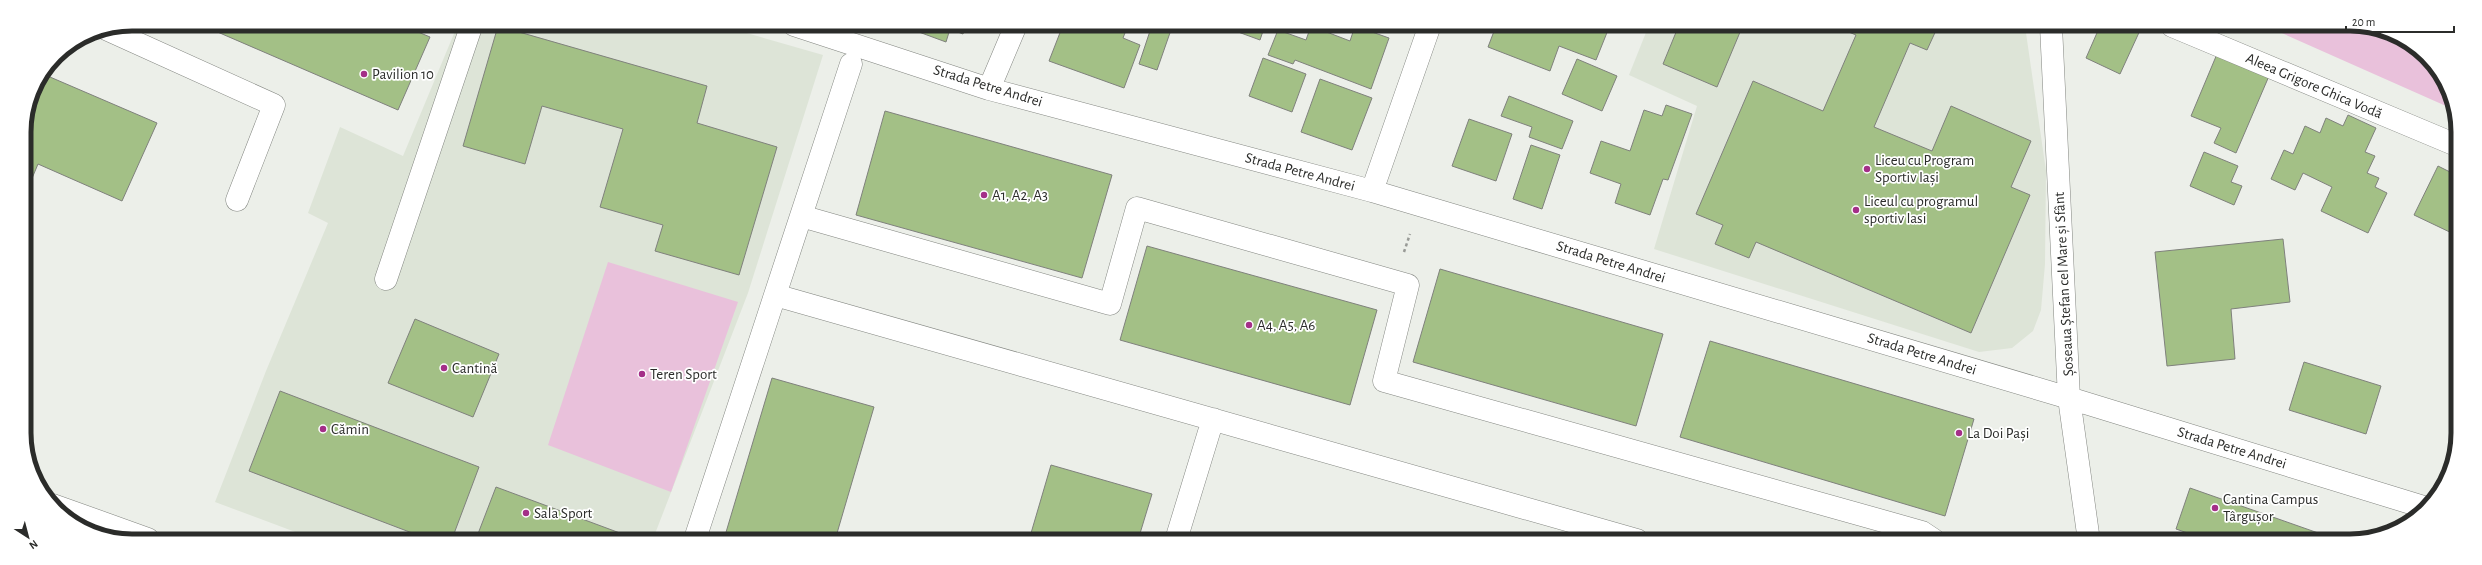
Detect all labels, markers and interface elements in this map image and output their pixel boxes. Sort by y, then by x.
scale bar [2346,8,2454,34]
text: 20 m [2352,16,2375,28]
street label: Aleea Grigore Ghica Vodă [2244,50,2385,122]
street label: Strada Petre Andrei [932,62,1044,110]
place label: Pavilion 10 [372,67,434,82]
marker: Pavilion 10 [359,69,369,79]
street label: Strada Petre Andrei [1243,150,1357,194]
place label: Liceu cu Program Sportiv Iași [1875,153,1974,186]
marker: Liceu cu Program Sportiv Iași [1862,164,1872,174]
place label: A1, A2, A3 [992,188,1048,203]
marker: A1, A2, A3 [979,190,989,200]
street label: Șoseaua Ștefan cel Mare și Sfânt [2052,191,2077,377]
place label: Liceul cu programul sportiv Iasi [1864,194,1978,226]
marker: Liceul cu programul sportiv Iasi [1851,205,1861,215]
street label: Strada Petre Andrei [1555,238,1667,286]
place label: A4, A5, A6 [1257,318,1315,333]
marker: A4, A5, A6 [1244,320,1254,330]
street label: Strada Petre Andrei [1866,330,1978,378]
place label: Cantină [452,361,497,376]
marker: Cantină [439,363,449,373]
place label: Teren Sport [650,367,717,382]
marker: Teren Sport [637,369,647,379]
place label: Cămin [331,422,369,437]
marker: Cămin [318,424,328,434]
street label: Strada Petre Andrei [2176,424,2288,472]
place label: La Doi Pași [1967,426,2029,442]
marker: La Doi Pași [1954,428,1964,438]
place label: Cantina Campus Târgușor [2223,492,2318,525]
marker: Cantina Campus Târgușor [2210,503,2220,513]
place label: Sala Sport [534,506,593,521]
marker: Sala Sport [521,508,531,518]
north arrow [8,517,48,557]
text: N [27,538,40,551]

